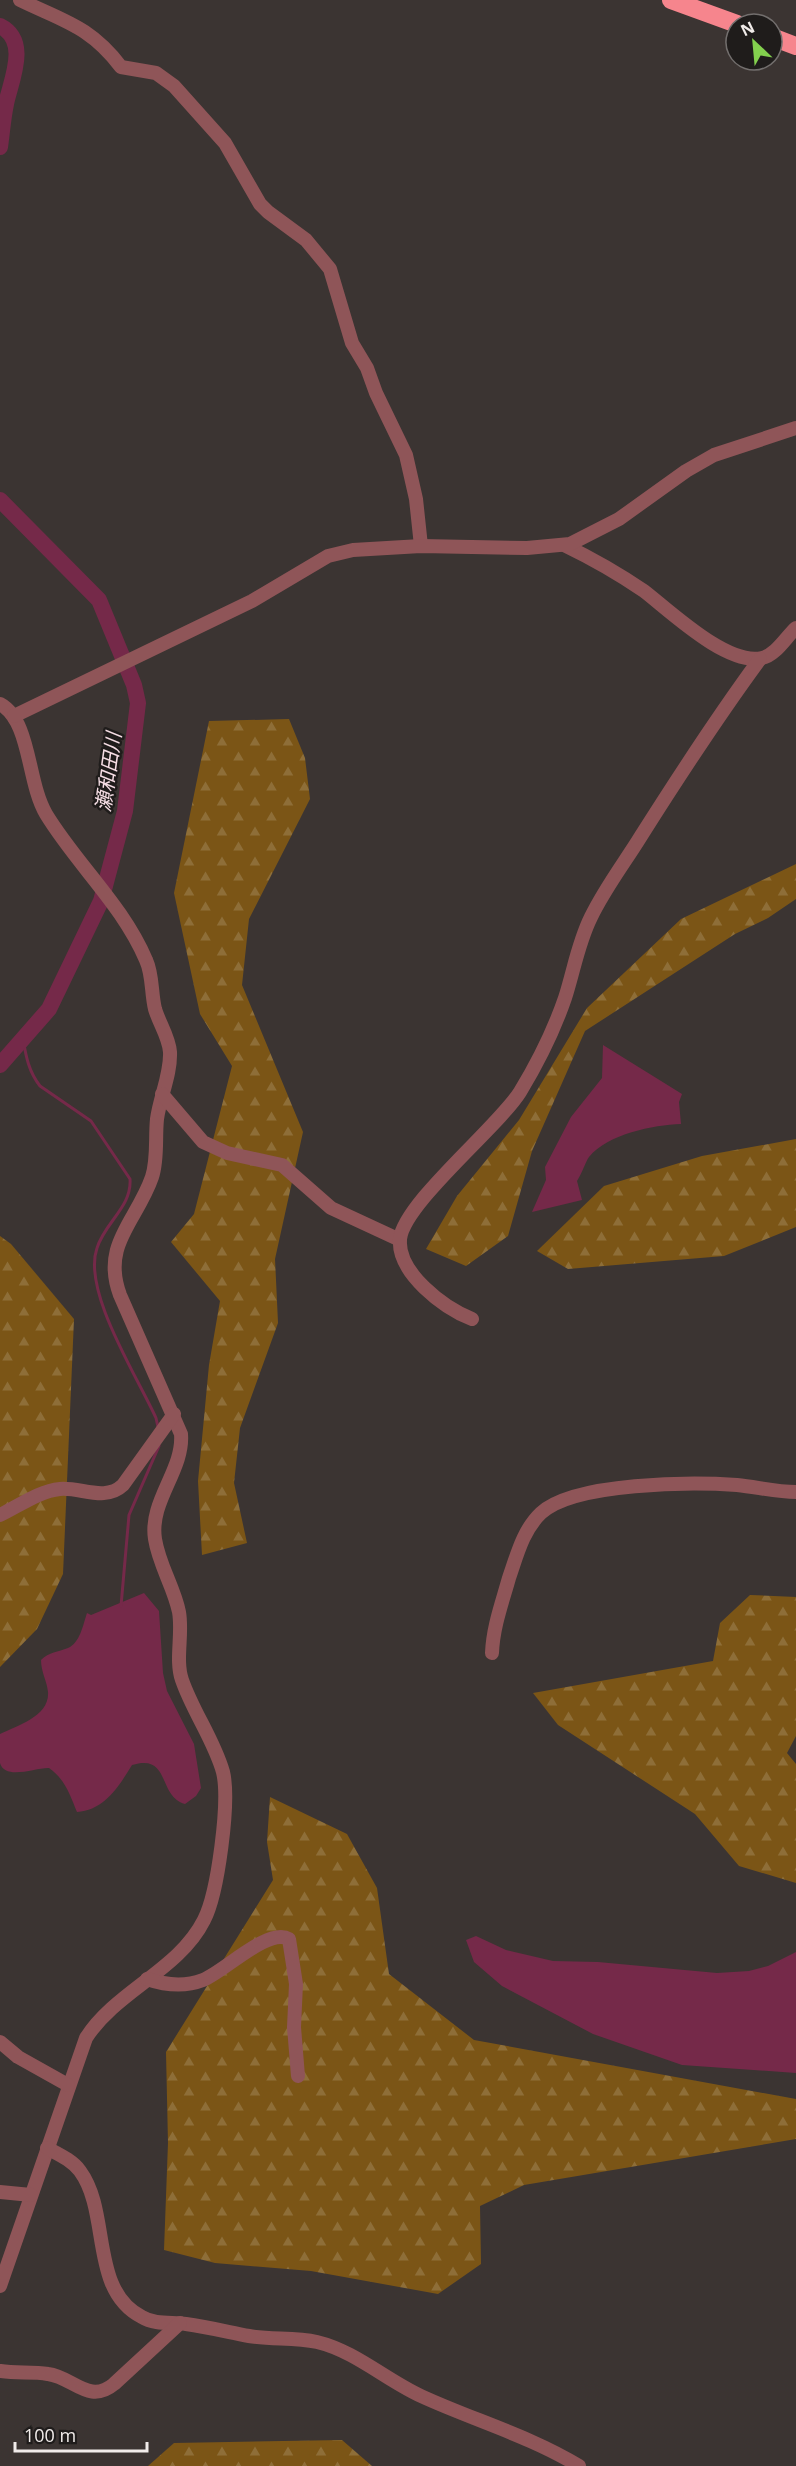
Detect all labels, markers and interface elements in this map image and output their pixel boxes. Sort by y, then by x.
north arrow [724,12,784,72]
text: N [737,16,758,41]
water label: 瀬和田川 [89,729,127,813]
scale bar [15,2415,147,2453]
text: 100 m [24,2423,76,2447]

